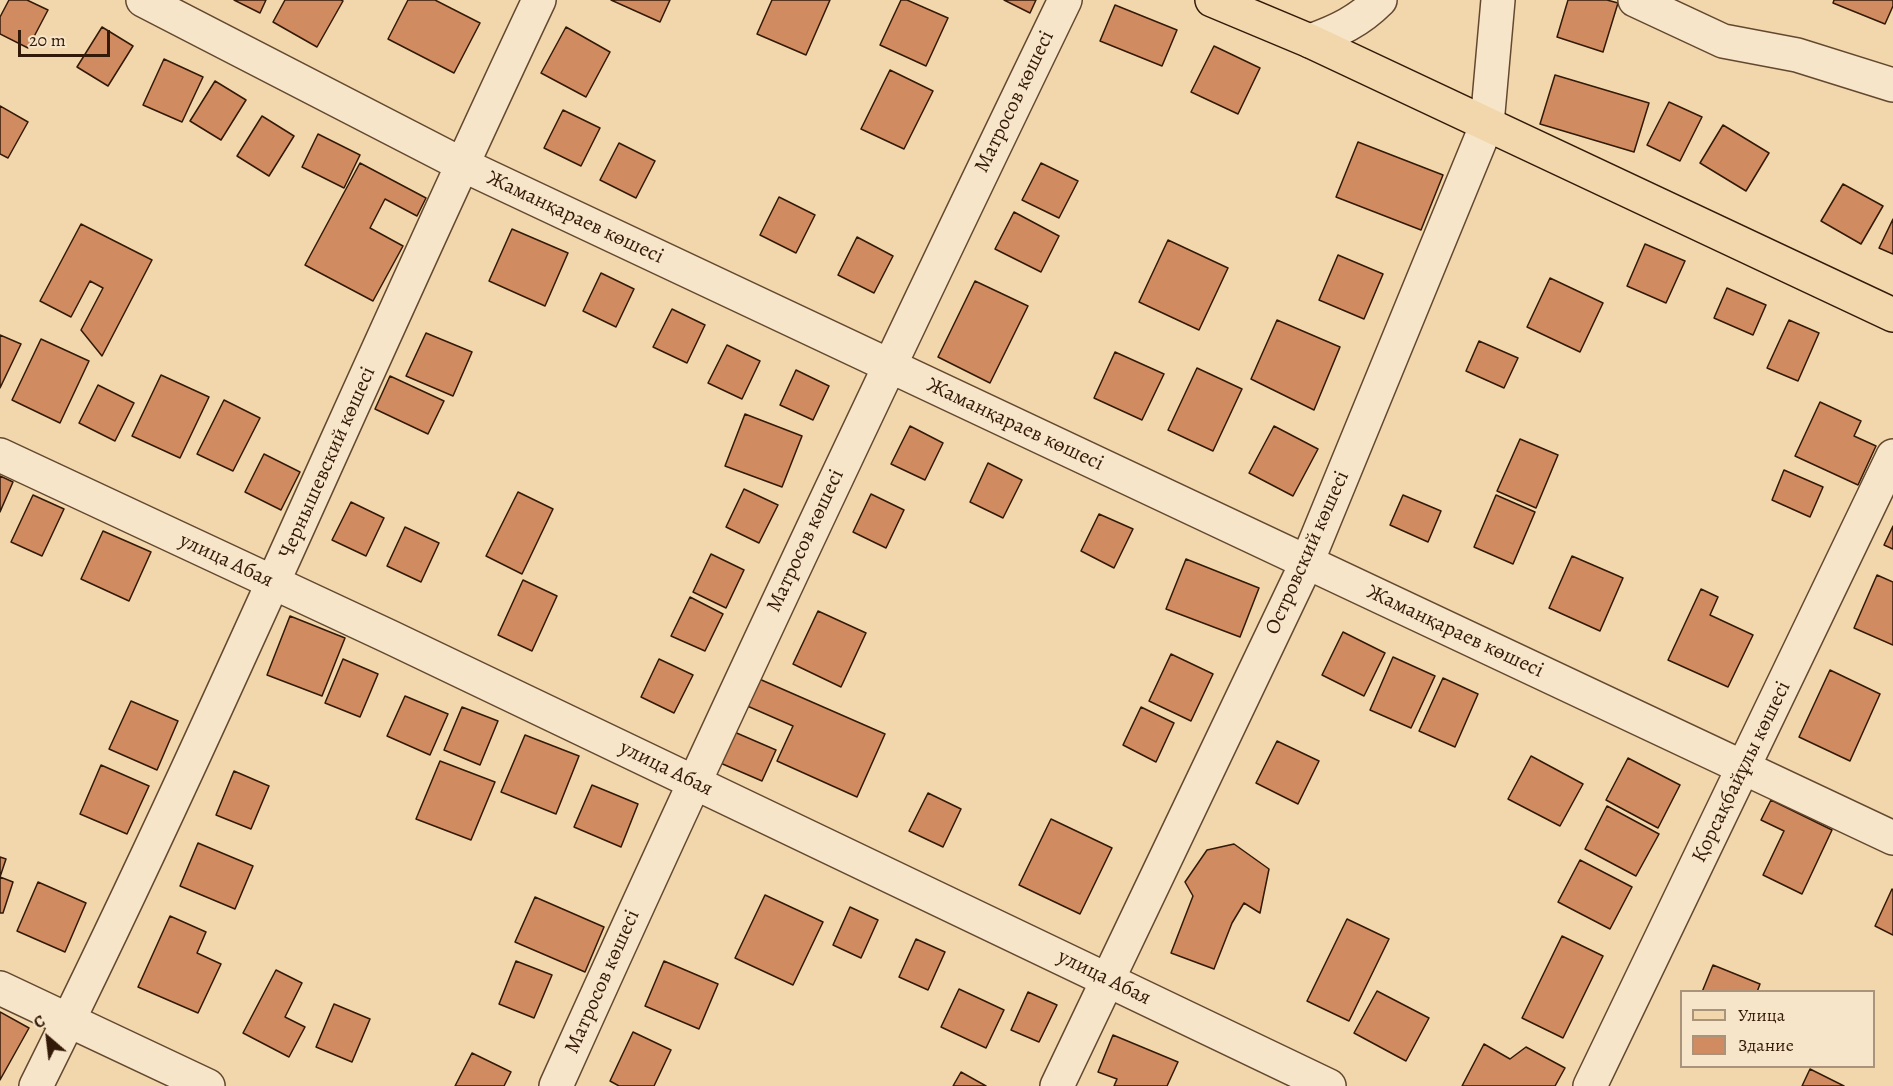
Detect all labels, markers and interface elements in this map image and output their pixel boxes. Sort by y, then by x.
scale bar [21,18,112,56]
street label: Матросов көшесі [970,27,1060,177]
text: 20 m [29,28,66,52]
street label: Жаманқараев көшесі [483,166,667,270]
street label: Чернышевский көшесі [274,363,382,563]
street label: Жаманқараев көшесі [923,373,1107,477]
street label: Матросов көшесі [762,466,850,616]
street label: Островский көшесі [1261,467,1355,639]
street label: улица Абая [175,528,277,594]
street label: Жаманқараев көшесі [1363,580,1547,684]
street label: Қорсақбайұлы көшесі [1687,677,1797,867]
street label: улица Абая [615,736,717,802]
street label: Матросов көшесі [560,906,646,1058]
street label: улица Абая [1053,945,1155,1011]
legend [1680,990,1875,1068]
text: Улица [1738,1003,1785,1027]
north arrow [18,1008,78,1068]
text: С [30,1010,49,1034]
text: Здание [1738,1033,1794,1057]

